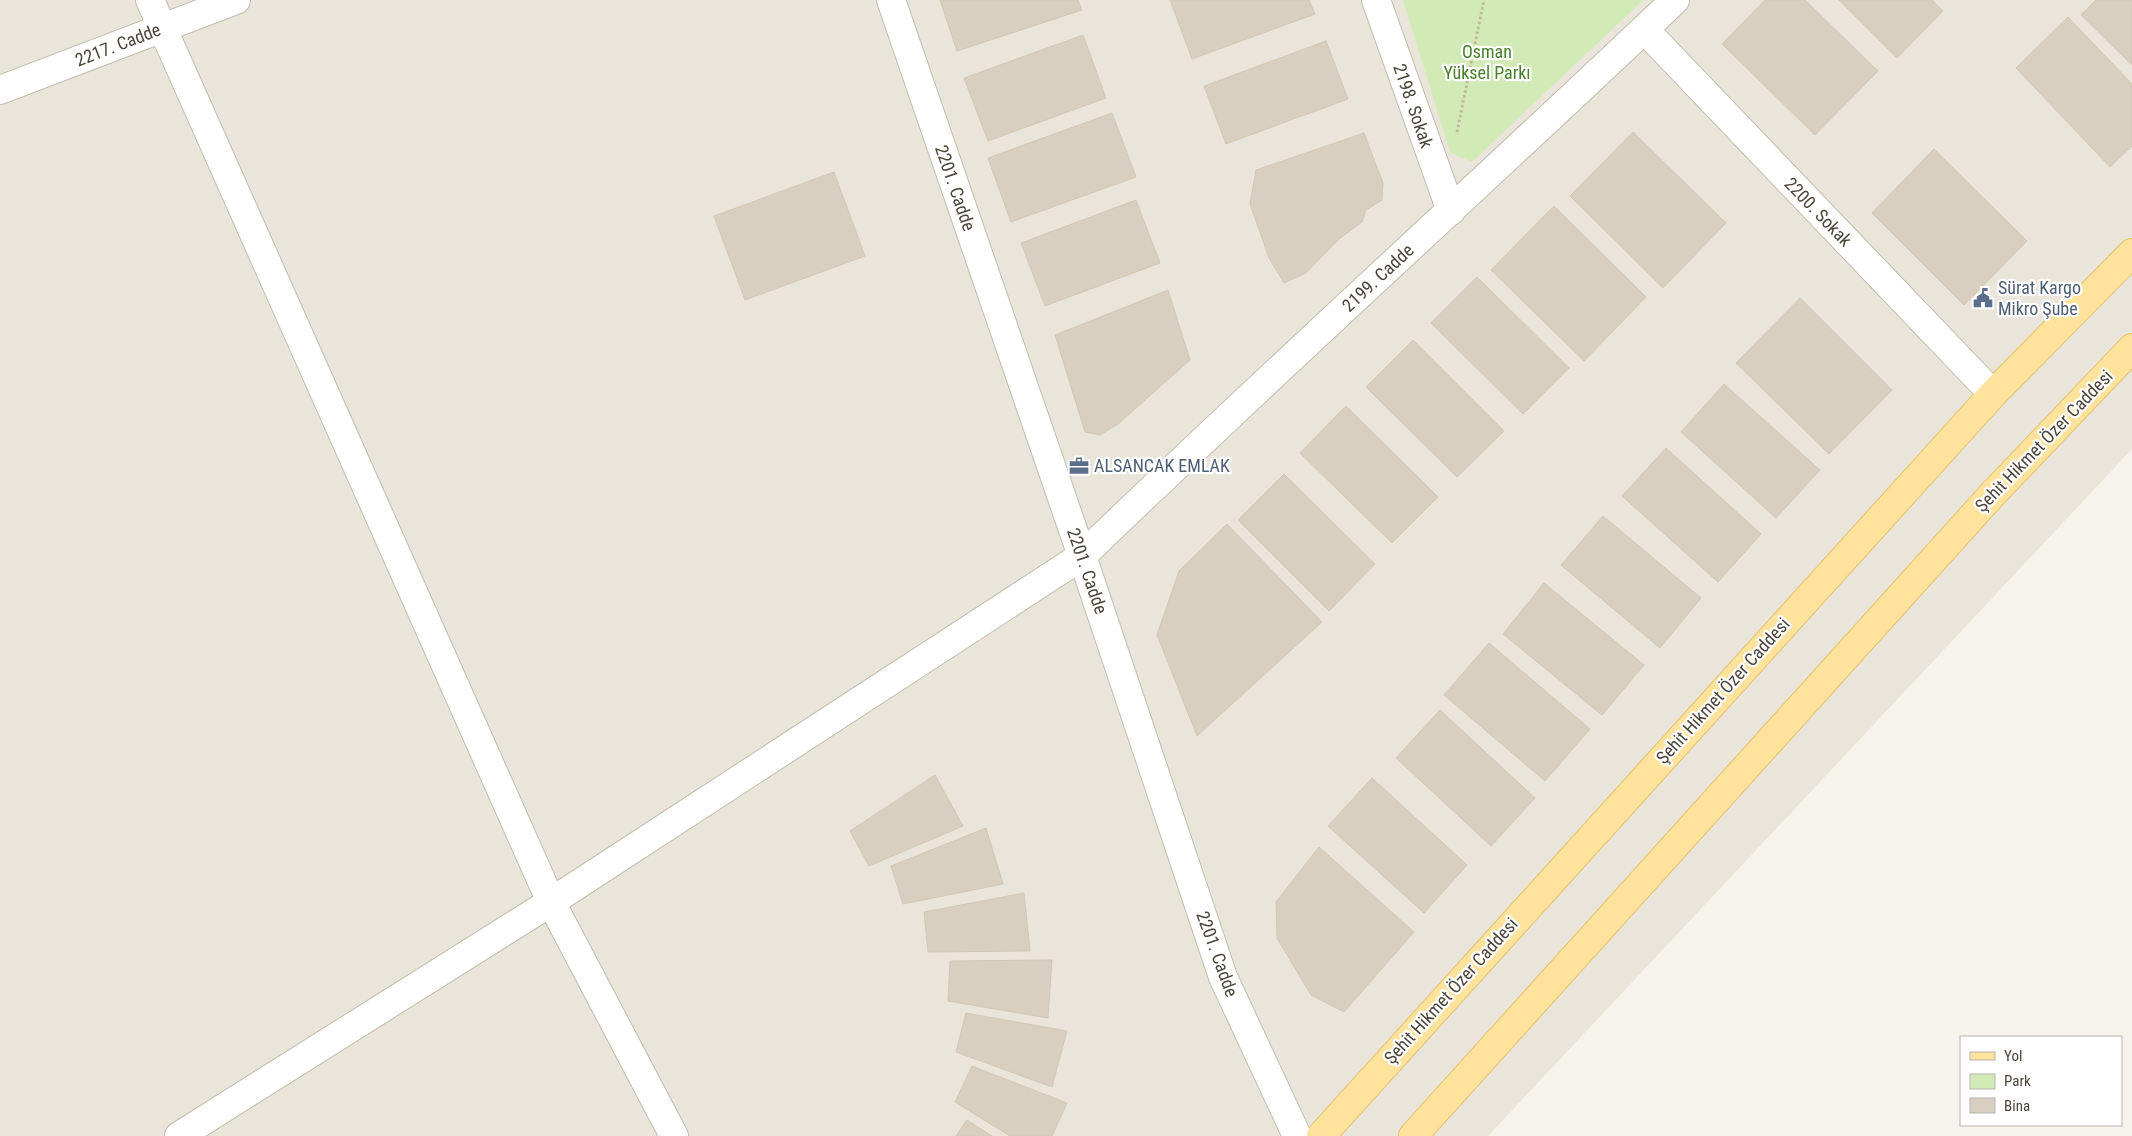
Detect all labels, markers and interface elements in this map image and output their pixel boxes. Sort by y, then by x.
street label: 2217. Cadde [72,19,163,70]
park label: Osman Yüksel Parkı [1443,41,1531,83]
street label: 2198. Sokak [1389,61,1438,151]
street label: 2201. Cadde [931,142,980,234]
street label: 2200. Sokak [1780,173,1856,250]
street label: 2199. Cadde [1338,239,1418,316]
place label: Sürat Kargo Mikro Şube [1998,277,2081,319]
public building icon: Sürat Kargo Mikro Şube [1972,287,1994,309]
street label: Şehit Hikmet Özer Caddesi [1970,365,2117,516]
office icon: ALSANCAK EMLAK [1068,455,1090,477]
place label: ALSANCAK EMLAK [1094,455,1230,476]
street label: 2201. Cadde [1063,525,1112,617]
street label: Şehit Hikmet Özer Caddesi [1652,613,1794,768]
street label: 2201. Cadde [1192,908,1243,999]
street label: Şehit Hikmet Özer Caddesi [1380,913,1522,1068]
legend [1960,1036,2122,1126]
text: Yol [2004,1047,2022,1065]
text: Park [2004,1072,2031,1090]
text: Bina [2004,1097,2030,1115]

